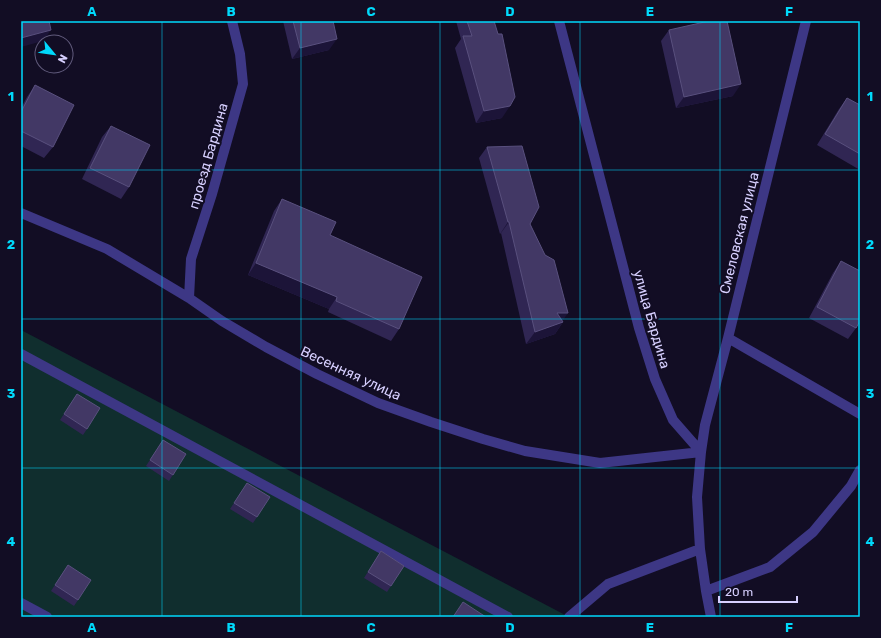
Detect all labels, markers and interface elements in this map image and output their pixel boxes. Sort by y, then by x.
text: A [87,4,97,19]
text: B [226,4,236,19]
text: C [366,4,376,19]
text: D [505,4,515,19]
text: E [646,4,654,19]
text: F [785,4,793,19]
north arrow [34,34,74,74]
text: N [55,52,70,65]
text: 1 [8,89,14,104]
text: 1 [867,89,873,104]
street label: проезд Бардина [185,101,232,211]
street label: Смеловская улица [716,170,763,296]
text: 2 [7,237,15,252]
text: 2 [866,237,874,252]
street label: улица Бардина [629,268,674,370]
street label: Весенняя улица [298,343,404,404]
text: 3 [7,386,16,401]
text: 3 [866,386,875,401]
text: 4 [7,534,16,549]
text: 4 [866,534,875,549]
scale bar [719,578,797,604]
text: 20 m [725,585,753,599]
text: A [87,620,97,635]
text: B [226,620,236,635]
text: C [366,620,376,635]
text: D [505,620,515,635]
text: E [646,620,654,635]
text: F [785,620,793,635]

